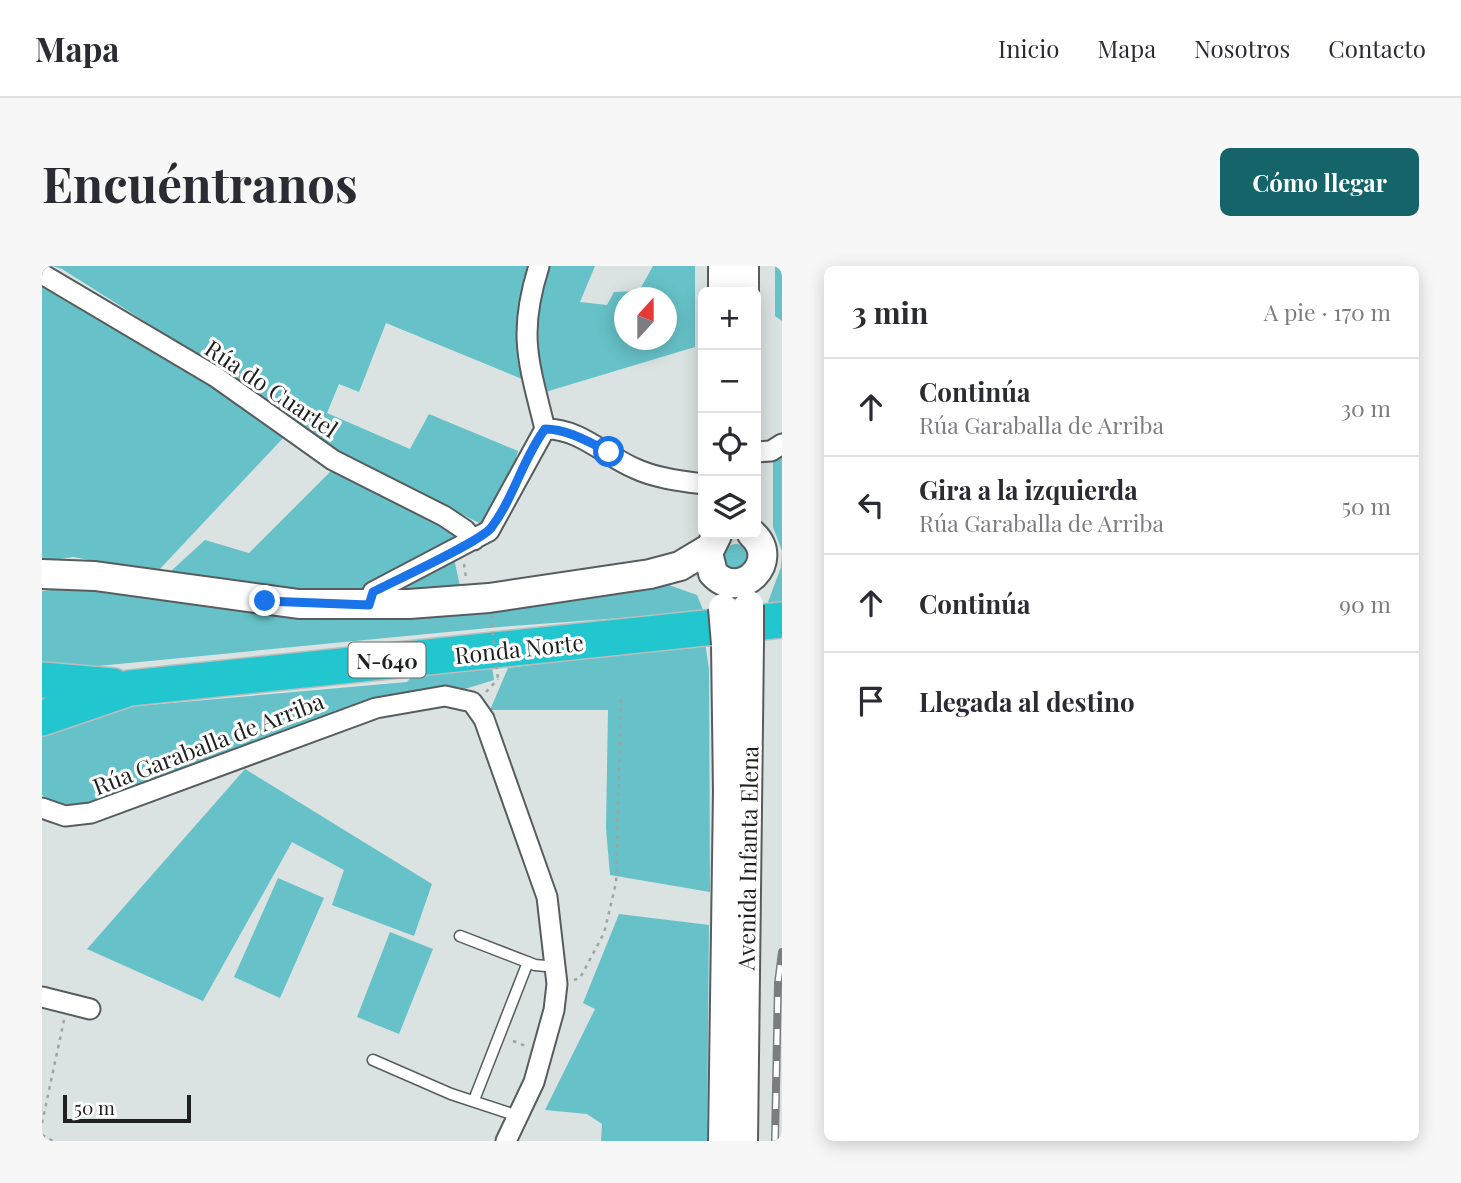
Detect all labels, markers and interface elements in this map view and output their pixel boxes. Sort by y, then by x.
text: Mapa [35,26,119,70]
text: Inicio [998,32,1059,64]
text: Mapa [1097,32,1156,64]
text: Nosotros [1194,32,1290,64]
text: Contacto [1328,32,1426,64]
button: Cómo llegar [1220,148,1419,216]
text: Encuéntranos [42,150,358,215]
north arrow [614,287,677,350]
map controls [698,287,761,539]
button: + [698,287,761,350]
text: 3 min [852,292,928,332]
text: A pie · 170 m [1264,296,1391,327]
street label: Rúa do Cuartel [199,332,345,444]
button: − [698,350,761,413]
text: Continúa [919,374,1031,409]
icon: ahead [852,388,890,426]
text: 30 m [1341,392,1391,423]
text: Rúa Garaballa de Arriba [919,409,1164,440]
button: locate [698,413,761,476]
route start [593,436,624,467]
text: Gira a la izquierda [919,472,1138,507]
button: layers [698,476,761,539]
icon: left [852,486,890,524]
text: 50 m [1342,490,1391,521]
text: Rúa Garaballa de Arriba [919,507,1164,538]
icon: ahead [852,584,890,622]
route end [249,585,280,616]
text: Continúa [919,586,1031,621]
text: 90 m [1339,588,1391,619]
street label: Ronda Norte [453,626,585,670]
road number: N-640 [348,642,426,678]
icon: arrive [852,682,890,720]
street label: Rúa Garaballa de Arriba [88,684,328,801]
text: Llegada al destino [919,684,1135,719]
street label: Avenida Infanta Elena [730,745,764,971]
scale bar [63,1092,191,1124]
text: 50 m [74,1094,115,1120]

